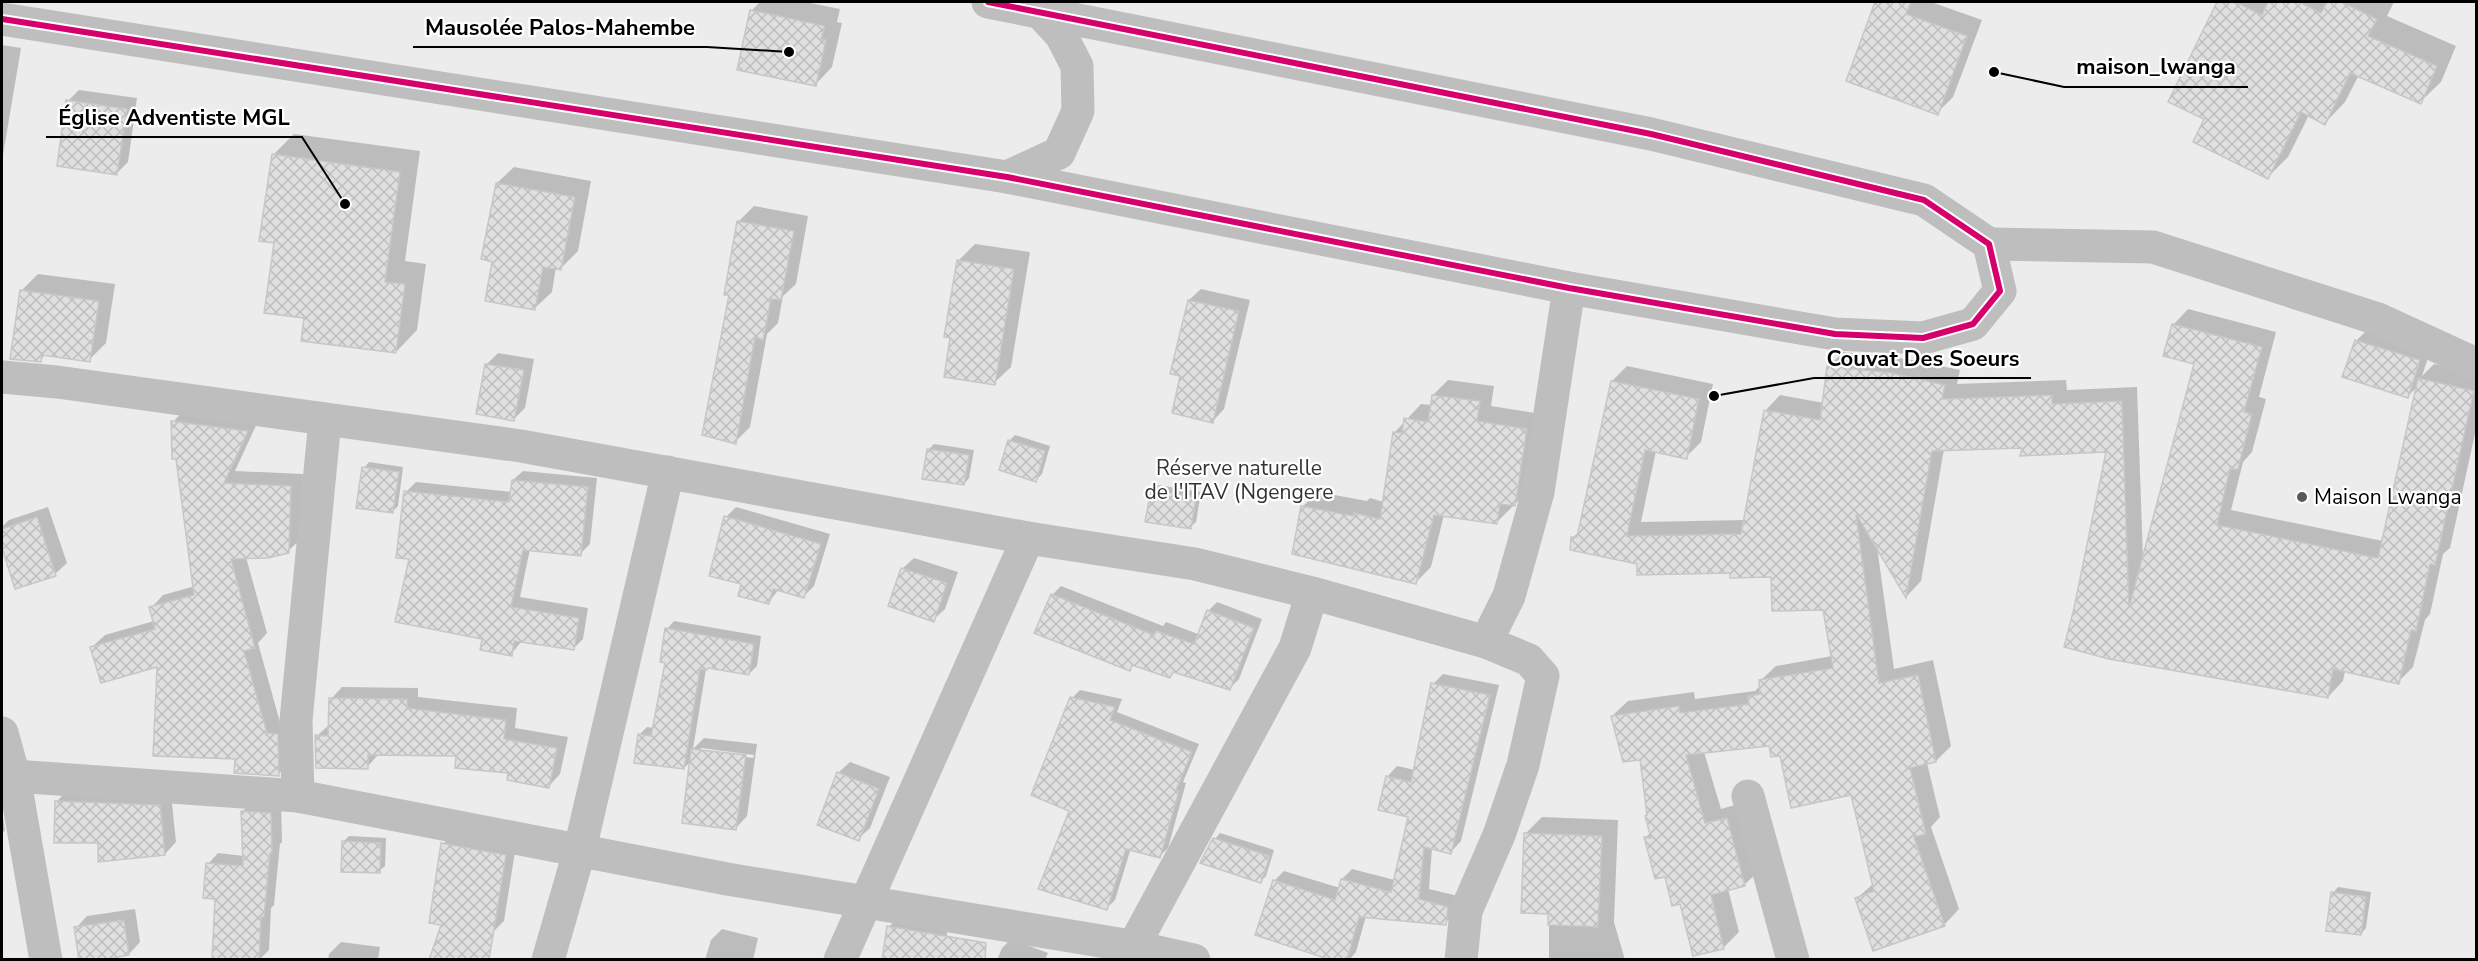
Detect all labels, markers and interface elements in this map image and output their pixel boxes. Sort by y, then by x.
callout: Mausolée Palos-Mahembe [413,7,707,47]
text: Mausolée Palos-Mahembe [425,13,695,43]
callout: maison_lwanga [2064,47,2248,87]
text: maison_lwanga [2076,52,2236,82]
callout: Église Adventiste MGL [46,97,302,137]
text: Église Adventiste MGL [58,103,290,133]
callout: Couvat Des Soeurs [1814,338,2031,378]
text: Couvat Des Soeurs [1826,344,2020,374]
park label: Réserve naturelle de l'ITAV (Ngengere [1145,454,1333,506]
place label: Maison Lwanga [2314,483,2462,511]
marker: Maison Lwanga [2295,490,2309,504]

